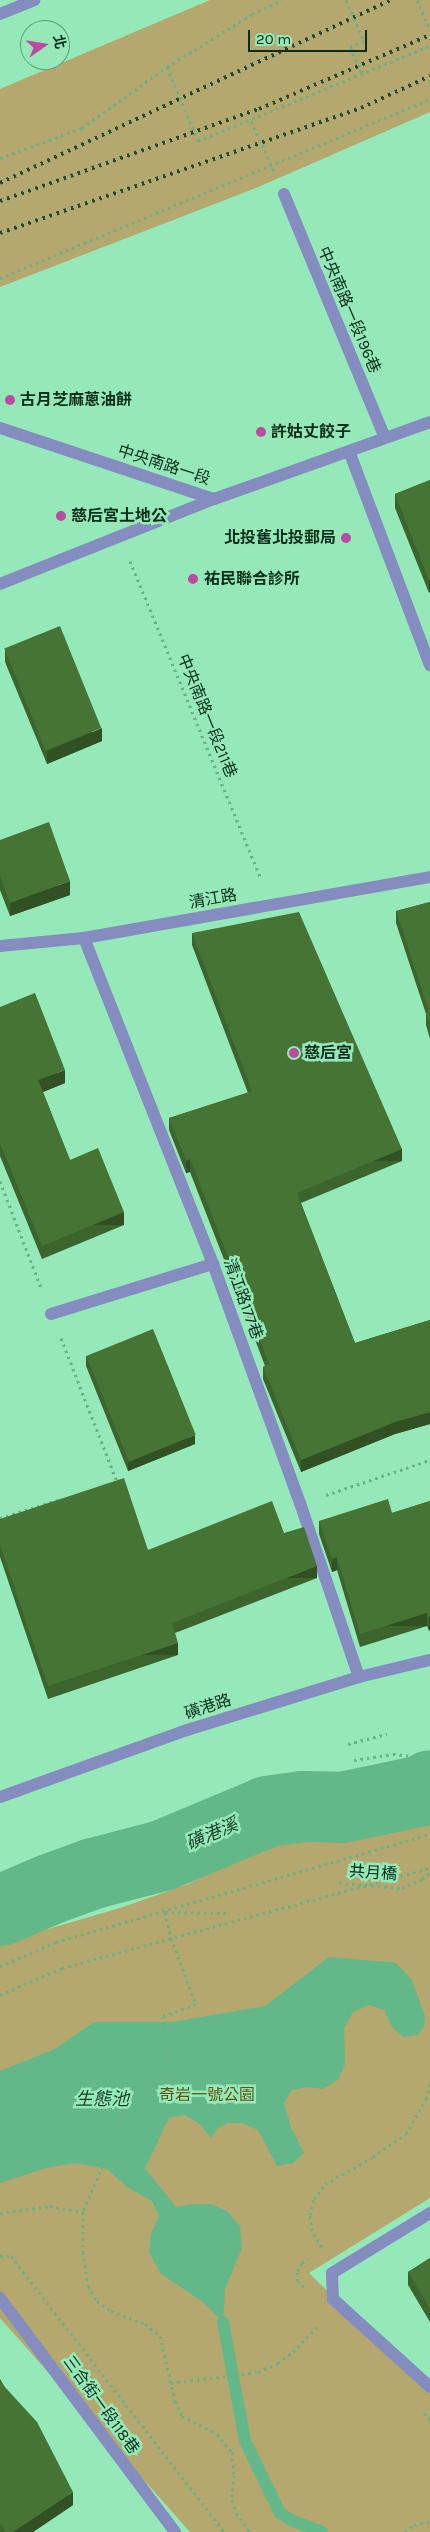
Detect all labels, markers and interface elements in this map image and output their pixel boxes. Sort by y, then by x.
north arrow [20,20,70,70]
scale bar [250,20,369,52]
text: 20 m [256,30,291,48]
text: 北 [49,33,69,50]
street label: 中央南路一段196巷 [314,244,384,376]
place label: 古月芝麻蔥油餅 [20,390,132,410]
marker: 古月芝麻蔥油餅 [4,394,16,406]
place label: 許姑丈餃子 [271,422,351,442]
marker: 許姑丈餃子 [255,426,267,438]
street label: 中央南路一段 [115,441,213,489]
place label: 慈后宮土地公 [71,506,167,526]
marker: 慈后宮土地公 [55,510,67,522]
place label: 北投舊北投郵局 [224,528,336,548]
marker: 北投舊北投郵局 [340,532,352,544]
place label: 祐民聯合診所 [204,569,300,589]
marker: 祐民聯合診所 [186,572,200,586]
street label: 中央南路一段211巷 [173,651,241,781]
street label: 清江路 [188,885,238,913]
place label: 慈后宮 [304,1043,352,1063]
marker: 慈后宮 [288,1047,300,1059]
street label: 清江路177巷 [220,1256,266,1342]
street label: 磺港路 [182,1690,234,1724]
water label: 磺港溪 [183,1814,241,1854]
street label: 共月橋 [348,1862,398,1884]
park label: 奇岩一號公園 [159,2085,255,2105]
water label: 生態池 [75,2088,129,2110]
street label: 三合街一段118巷 [59,2352,143,2458]

